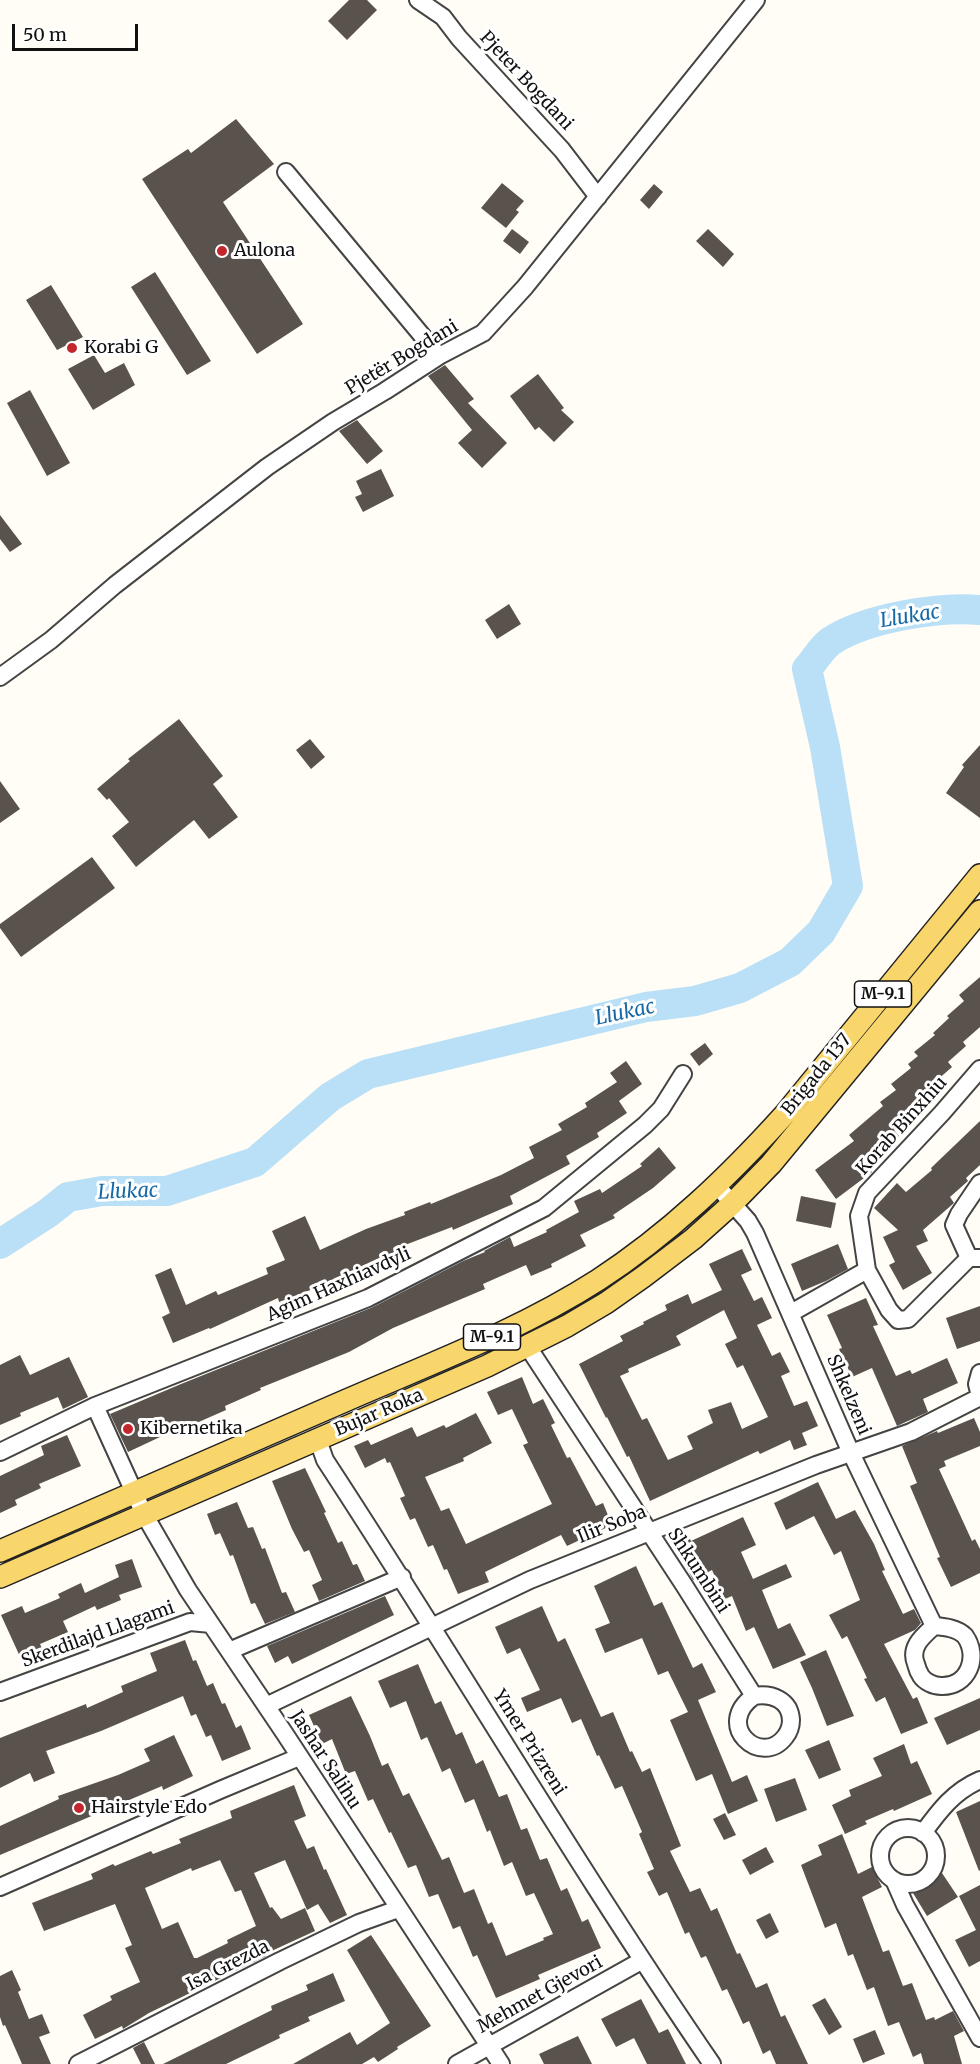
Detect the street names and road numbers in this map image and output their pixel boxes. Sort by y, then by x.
street label: Pjeter Bogdani [475,27,577,135]
street label: Pjetër Bogdani [342,316,462,400]
road number: M-9.1 [854,981,912,1007]
street label: Brigada 137 [778,1030,856,1120]
street label: Korab Binxhiu [852,1072,952,1180]
street label: Agim Haxhiavdyli [264,1243,414,1327]
road number: M-9.1 [464,1324,520,1350]
street label: Shkelzeni [821,1352,875,1438]
street label: Bujar Roka [331,1385,427,1441]
street label: Ilir Soba [574,1501,650,1549]
street label: Shkumbini [663,1524,733,1618]
street label: Skerdilajd Llagami [19,1597,177,1673]
street label: Ymer Prizreni [488,1686,570,1800]
street label: Jashar Salihu [285,1707,365,1813]
street label: Isa Grezda [183,1936,273,1996]
street label: Mehmet Gjevori [474,1952,606,2038]

